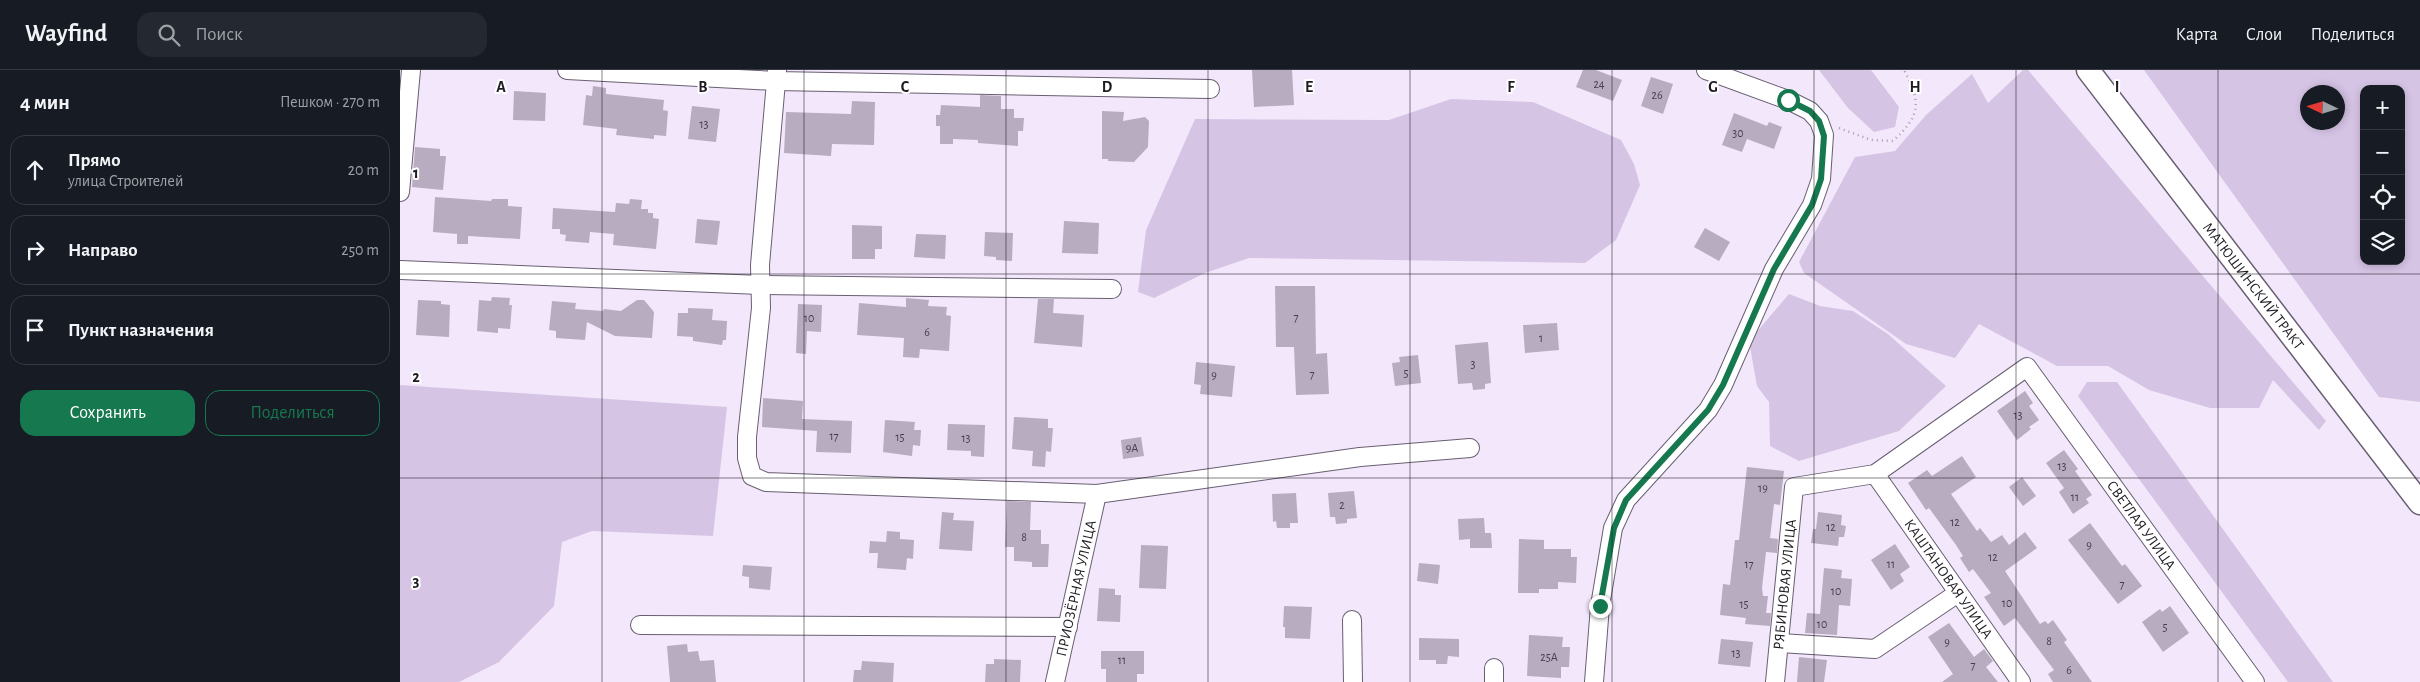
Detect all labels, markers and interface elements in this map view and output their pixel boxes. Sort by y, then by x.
search box [137,12,487,57]
icon: search [155,21,183,49]
text: Wayfind [25,22,107,46]
text: Поиск [195,25,243,44]
text: Карта [2176,26,2218,44]
text: Слои [2246,26,2282,44]
text: Поделиться [2310,26,2395,44]
house number: 24 [1593,78,1605,90]
text: A [496,79,506,95]
text: B [698,79,708,95]
text: C [901,79,910,95]
text: D [1102,79,1113,95]
text: E [1305,79,1313,95]
text: F [1507,79,1515,95]
text: G [1708,79,1718,95]
text: H [1909,79,1921,95]
text: I [2115,79,2119,95]
north arrow [2300,85,2345,130]
map controls [2360,85,2405,265]
button: + [2360,85,2405,130]
house number: 26 [1651,89,1663,101]
route start [1777,89,1800,112]
text: 4 мин [20,92,70,113]
text: Пешком · 270 m [280,94,380,110]
house number: 13 [699,118,709,130]
house number: 30 [1732,127,1744,139]
button: − [2360,130,2405,175]
text: Прямо [68,151,121,170]
icon: ahead [21,156,49,184]
text: 20 m [348,162,379,178]
text: 1 [413,165,419,181]
text: улица Строителей [68,173,183,189]
button: locate [2360,175,2405,220]
street label: МАТЮШИНСКИЙ ТРАКТ [2200,220,2306,352]
button: layers [2360,220,2405,265]
icon: right [21,236,49,264]
text: Направо [68,241,138,260]
text: 250 m [341,242,379,258]
house number: 7 [1293,311,1299,323]
house number: 10 [804,312,814,324]
icon: arrive [21,316,49,344]
text: Пункт назначения [68,321,214,340]
house number: 6 [924,326,930,338]
house number: 1 [1539,332,1543,344]
house number: 3 [1471,358,1476,370]
house number: 5 [1403,367,1409,379]
house number: 7 [1309,368,1315,380]
text: 2 [412,369,420,385]
house number: 9 [1211,369,1217,381]
button: Сохранить [20,390,195,436]
button: Поделиться [205,390,380,436]
house number: 13 [2013,409,2023,421]
house number: 17 [829,430,839,442]
house number: 15 [895,431,905,443]
house number: 13 [961,432,971,444]
house number: 9А [1126,442,1138,454]
house number: 13 [2057,460,2067,472]
street label: СВЕТЛАЯ УЛИЦА [2104,478,2178,573]
house number: 19 [1758,482,1768,494]
house number: 11 [2071,491,2079,503]
house number: 2 [1339,499,1345,511]
house number: 12 [1950,516,1960,528]
street label: КАШТАНОВАЯ УЛИЦА [1901,517,1995,642]
street label: РЯБИНОВАЯ УЛИЦА [1771,518,1799,651]
street label: ПРИОЗЁРНАЯ УЛИЦА [1054,519,1099,658]
house number: 12 [1826,521,1836,533]
house number: 8 [1021,531,1027,543]
house number: 9 [2086,539,2092,551]
house number: 12 [1988,551,1998,563]
house number: 17 [1744,558,1754,570]
house number: 11 [1887,558,1895,570]
text: 3 [413,573,420,589]
house number: 7 [2119,578,2125,590]
house number: 10 [1831,585,1841,597]
route end [1589,595,1612,618]
house number: 10 [2002,597,2012,609]
house number: 15 [1739,598,1749,610]
house number: 10 [1817,618,1827,630]
house number: 5 [2162,621,2168,633]
house number: 8 [2046,635,2052,647]
house number: 9 [1944,636,1950,648]
house number: 13 [1731,647,1741,659]
house number: 25А [1540,651,1558,663]
house number: 11 [1118,654,1126,666]
house number: 7 [1970,659,1976,671]
house number: 6 [2066,664,2072,676]

